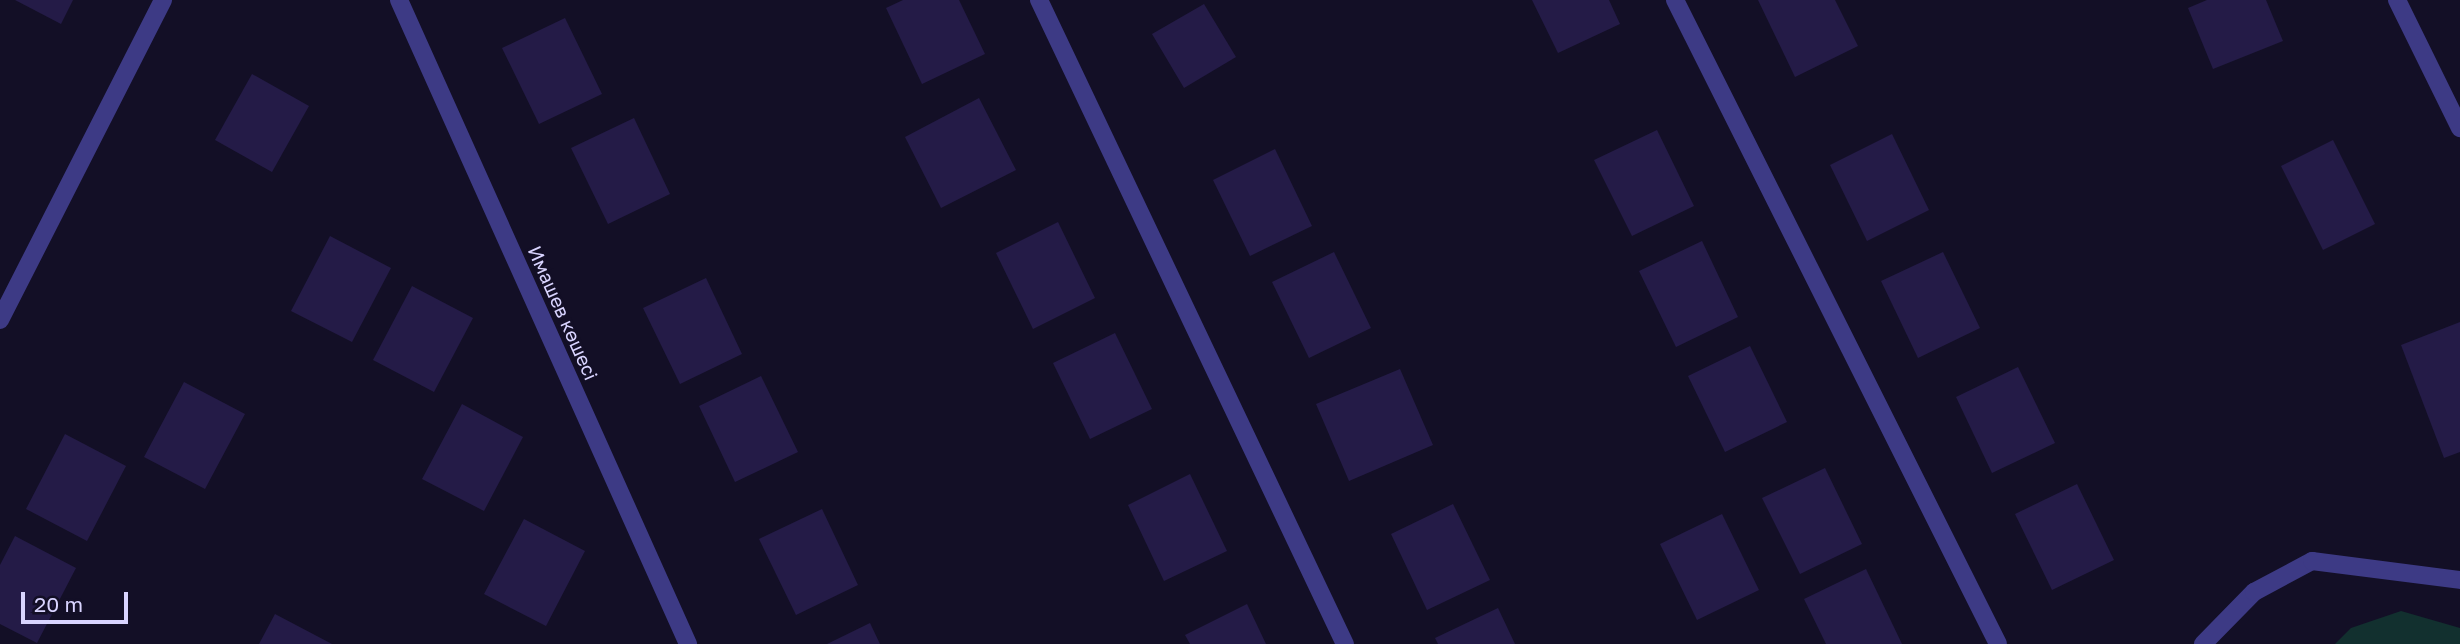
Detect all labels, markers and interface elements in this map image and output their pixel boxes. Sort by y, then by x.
street label: Имашев көшесі [523,242,603,384]
scale bar [24,578,131,622]
text: 20 m [34,591,83,617]

